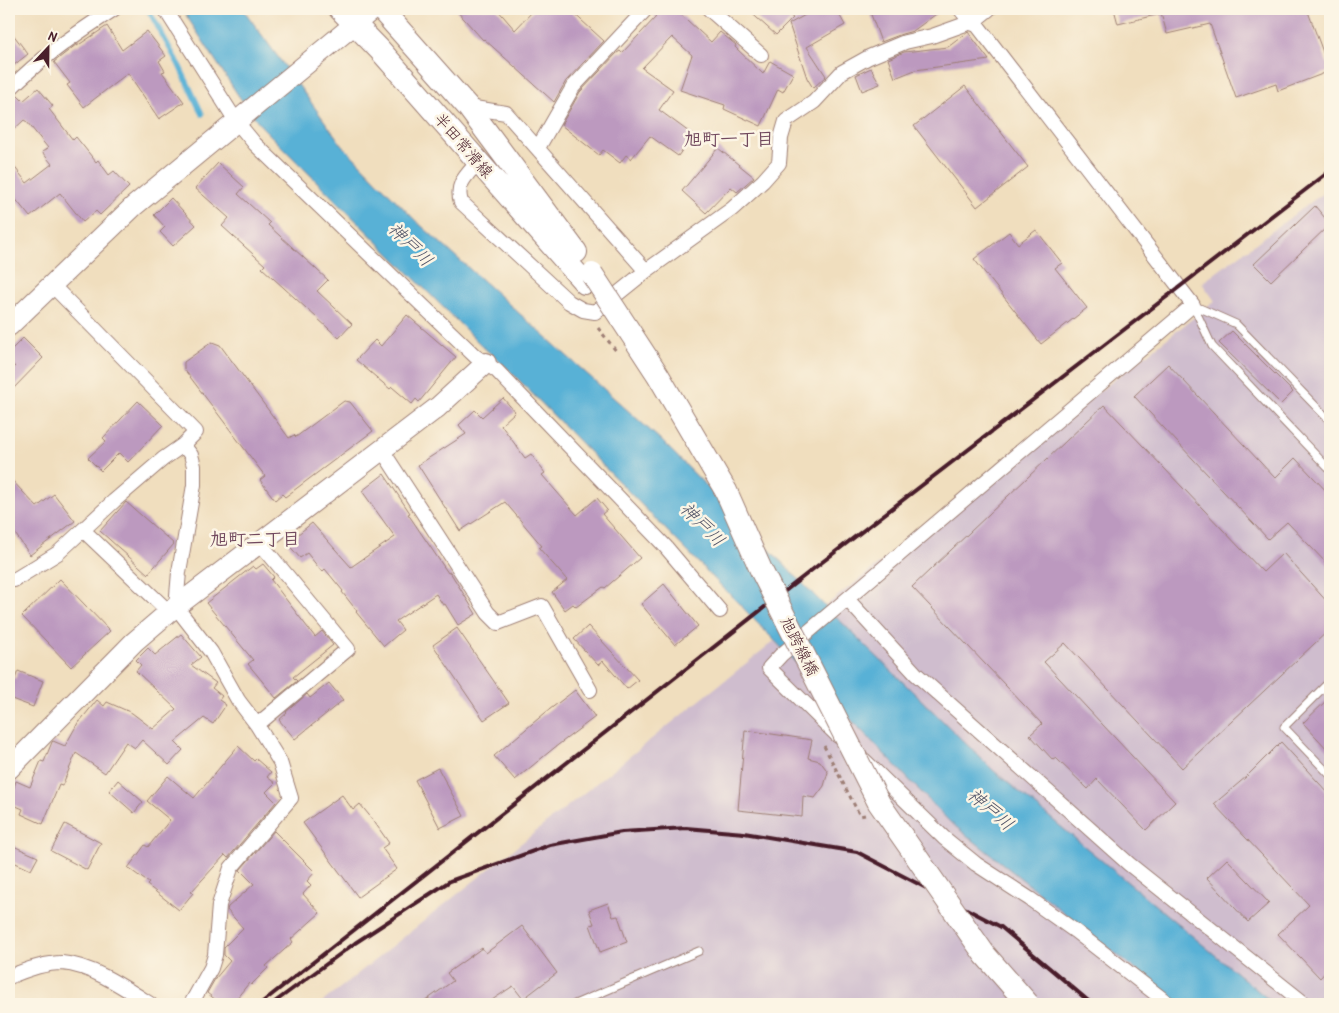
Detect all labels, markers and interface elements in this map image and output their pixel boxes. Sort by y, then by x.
north arrow [22,22,72,72]
text: N [46,25,61,46]
street label: 半田常滑線 [429,108,499,182]
district label: 旭町一丁目 [684,126,774,151]
water label: 神戸川 [383,216,439,272]
water label: 神戸川 [675,496,731,552]
district label: 旭町二丁目 [210,526,300,551]
street label: 旭跨線橋 [776,612,824,680]
water label: 神戸川 [962,782,1020,836]

